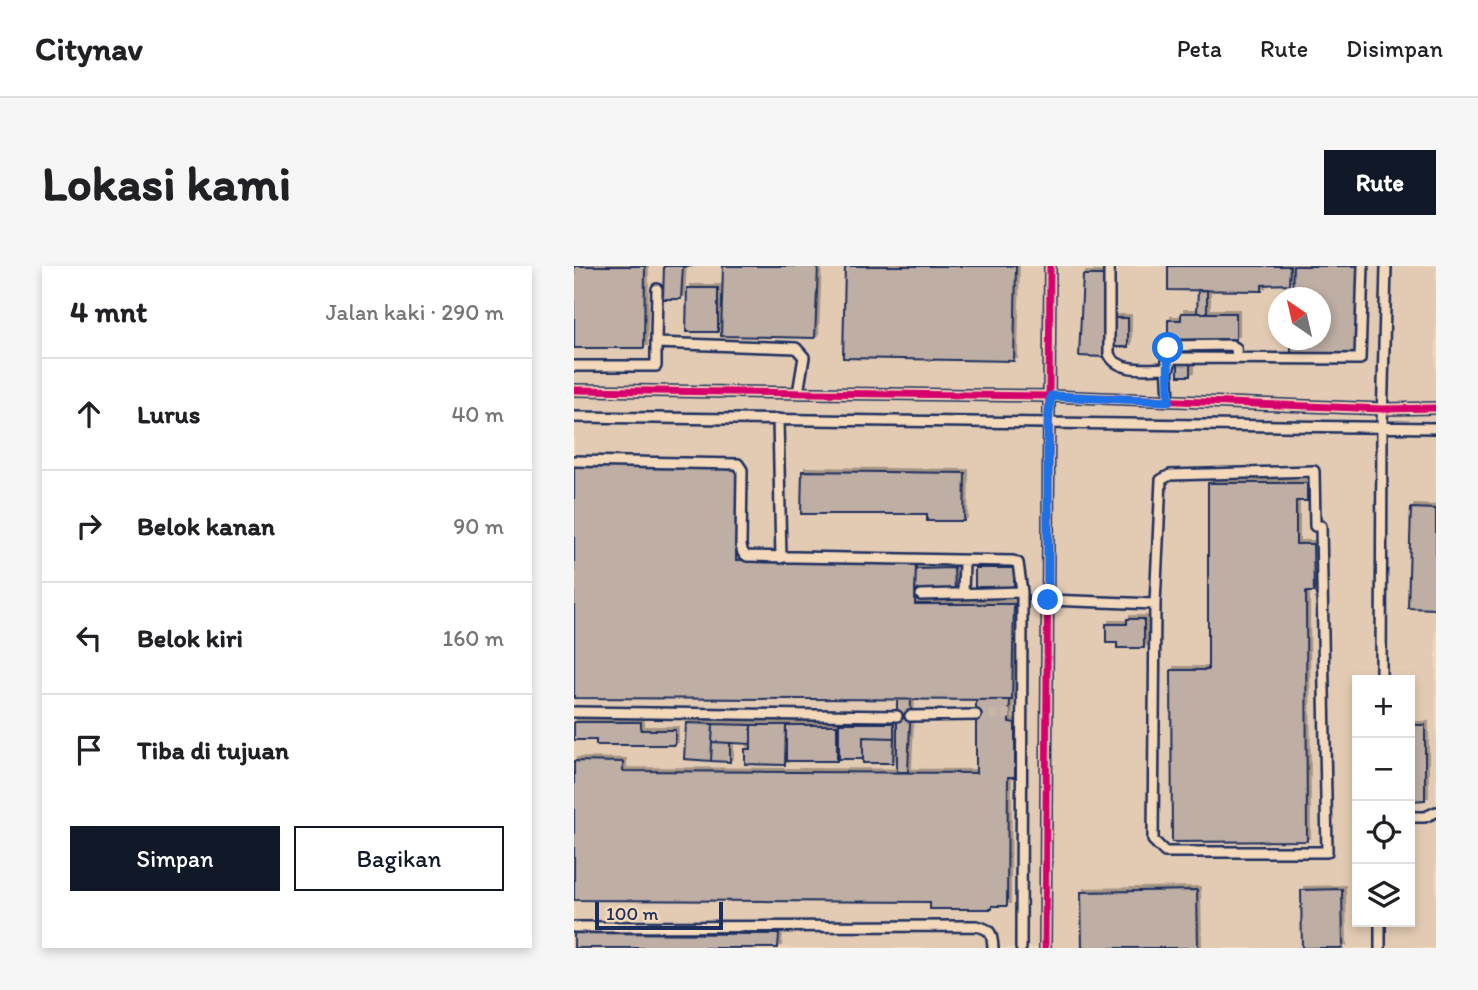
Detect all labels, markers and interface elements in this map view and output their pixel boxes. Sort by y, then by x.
text: Citynav [35,29,143,68]
text: Peta [1177,34,1222,63]
text: Rute [1260,34,1308,63]
text: Disimpan [1346,34,1443,63]
button: Rute [1324,150,1436,215]
text: Lokasi kami [42,153,291,212]
north arrow [1268,287,1331,350]
text: 4 mnt [70,293,147,330]
text: Jalan kaki · 290 m [326,298,504,326]
route start [1152,332,1183,363]
icon: ahead [70,395,108,433]
text: Lurus [137,398,200,430]
text: 40 m [451,400,504,428]
icon: right [70,507,108,545]
text: Belok kanan [137,510,275,542]
text: 90 m [453,512,504,540]
route end [1032,584,1063,615]
icon: left [70,619,108,657]
text: Belok kiri [137,622,243,654]
text: 160 m [442,624,504,652]
map controls [1352,675,1415,927]
button: + [1352,675,1415,738]
icon: arrive [70,731,108,769]
text: Tiba di tujuan [137,734,289,766]
button: − [1352,738,1415,801]
button: locate [1352,801,1415,864]
button: Simpan [70,826,280,891]
button: Bagikan [294,826,504,891]
button: layers [1352,864,1415,927]
scale bar [595,899,723,931]
text: 100 m [606,902,658,925]

